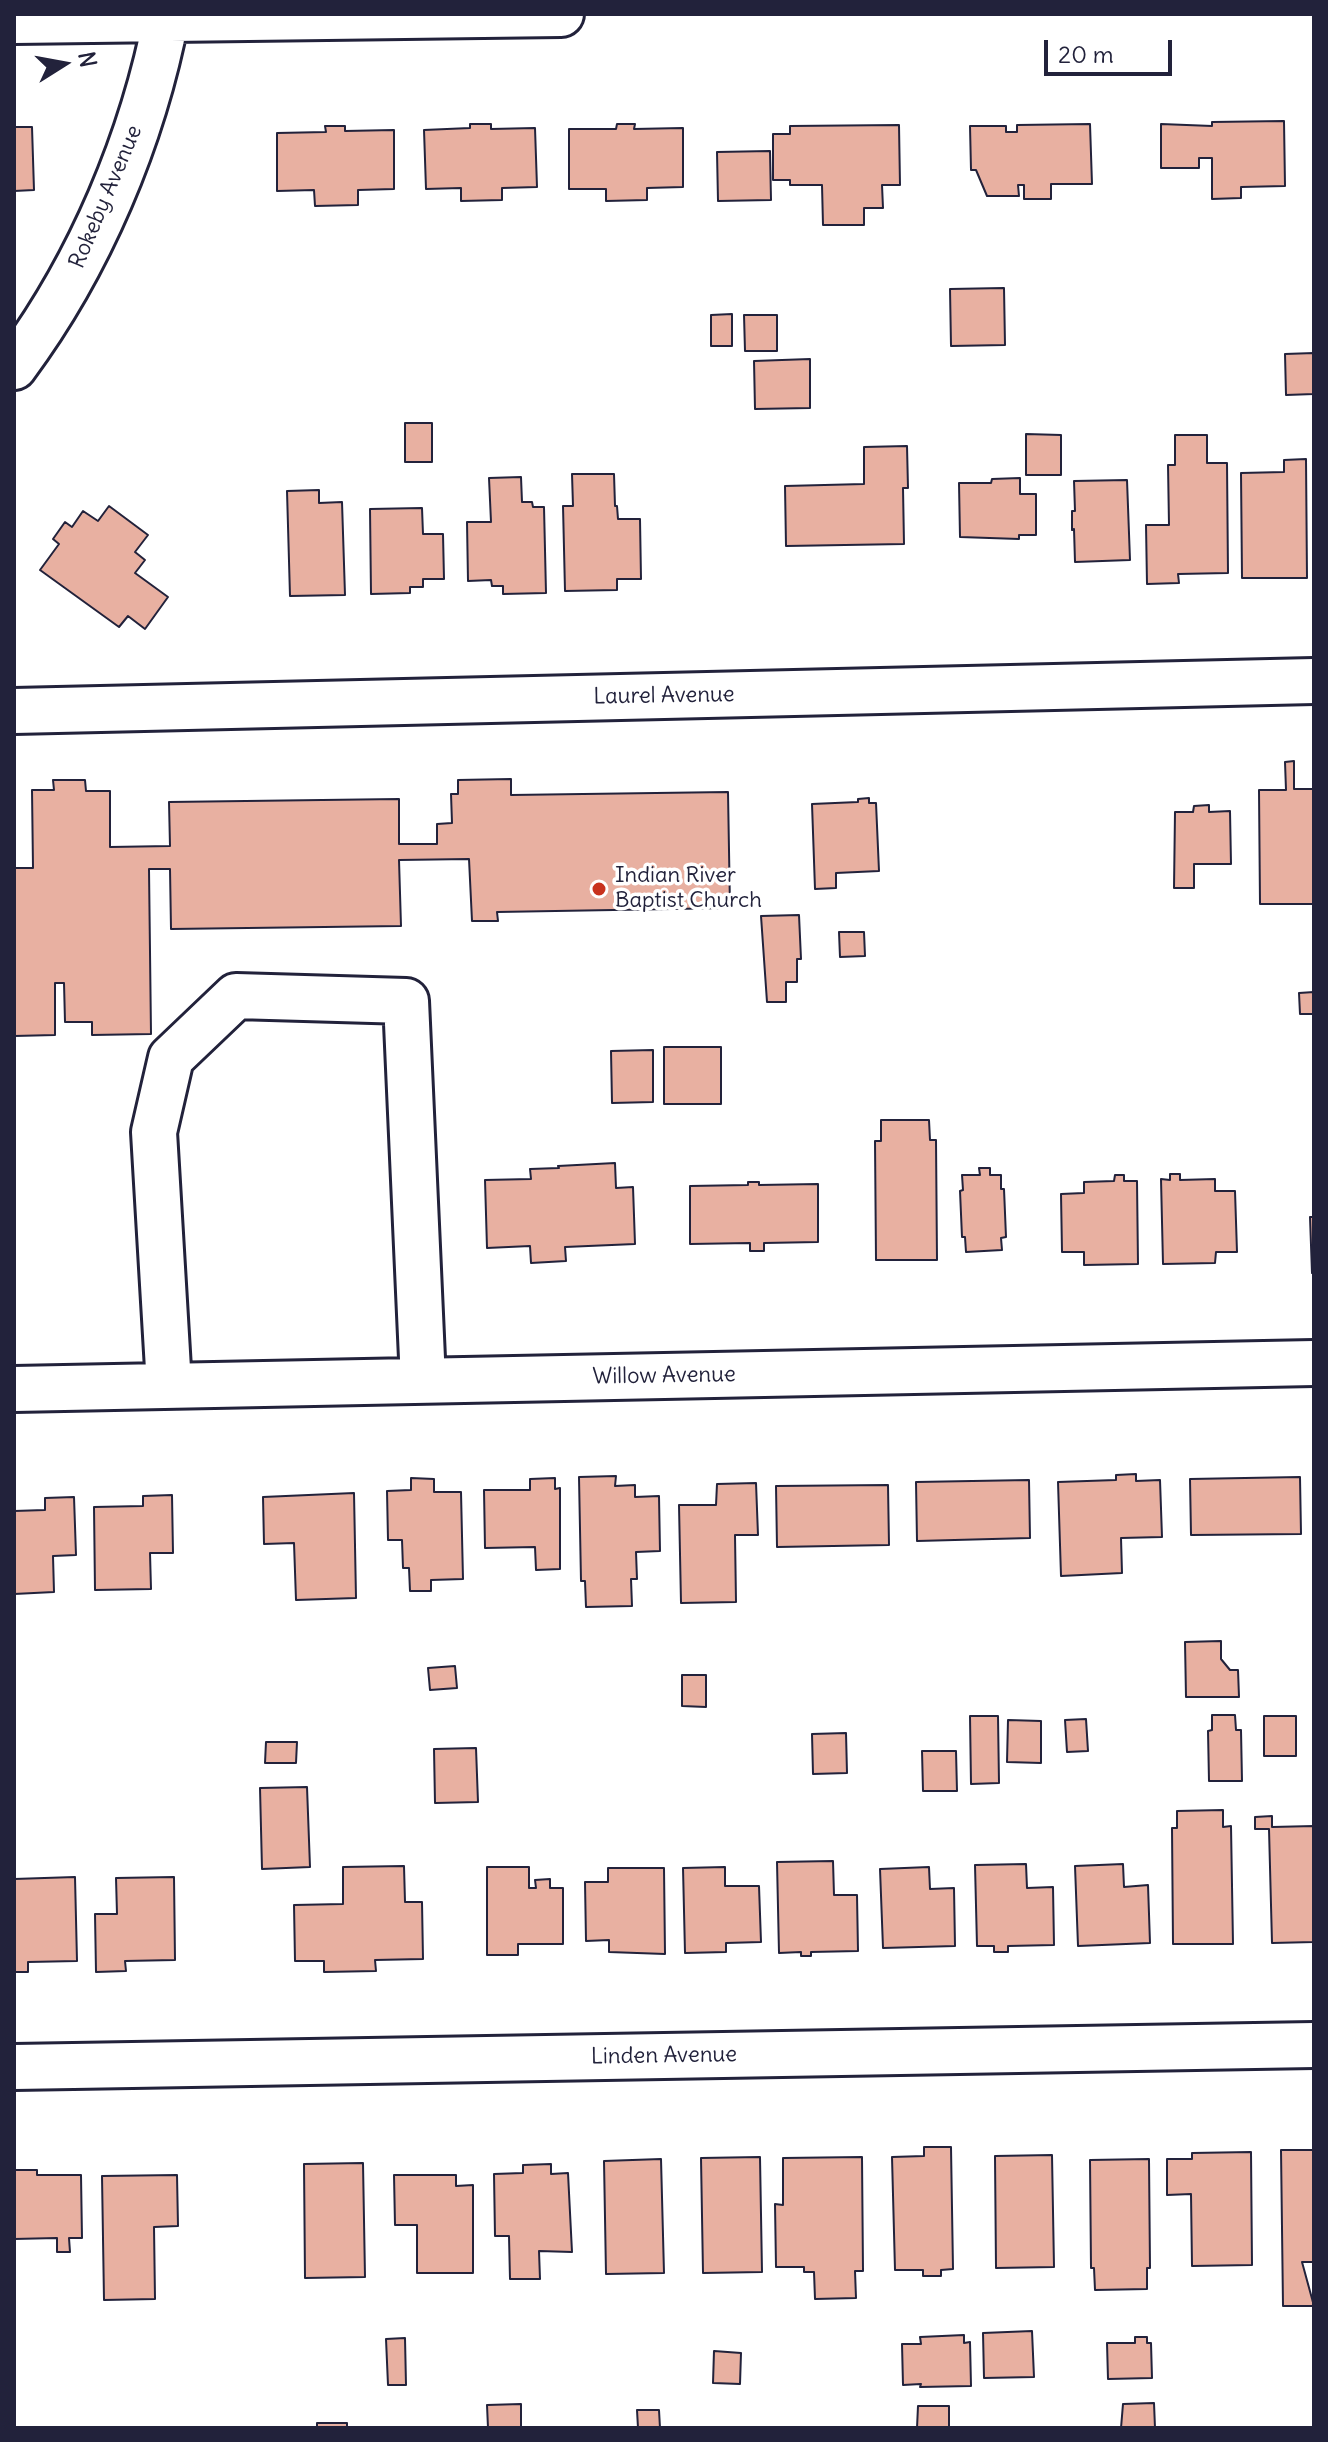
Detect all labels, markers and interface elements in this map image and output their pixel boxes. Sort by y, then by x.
north arrow [24,24,104,104]
scale bar [1048,24,1176,74]
text: 20 m [1058,39,1114,69]
text: N [72,49,103,70]
street label: Rokeby Avenue [64,122,148,272]
street label: Laurel Avenue [593,682,735,710]
place label: Indian River Baptist Church [615,863,762,914]
marker: Indian River Baptist Church [590,880,608,898]
street label: Willow Avenue [592,1362,736,1390]
street label: Linden Avenue [591,2042,737,2070]

